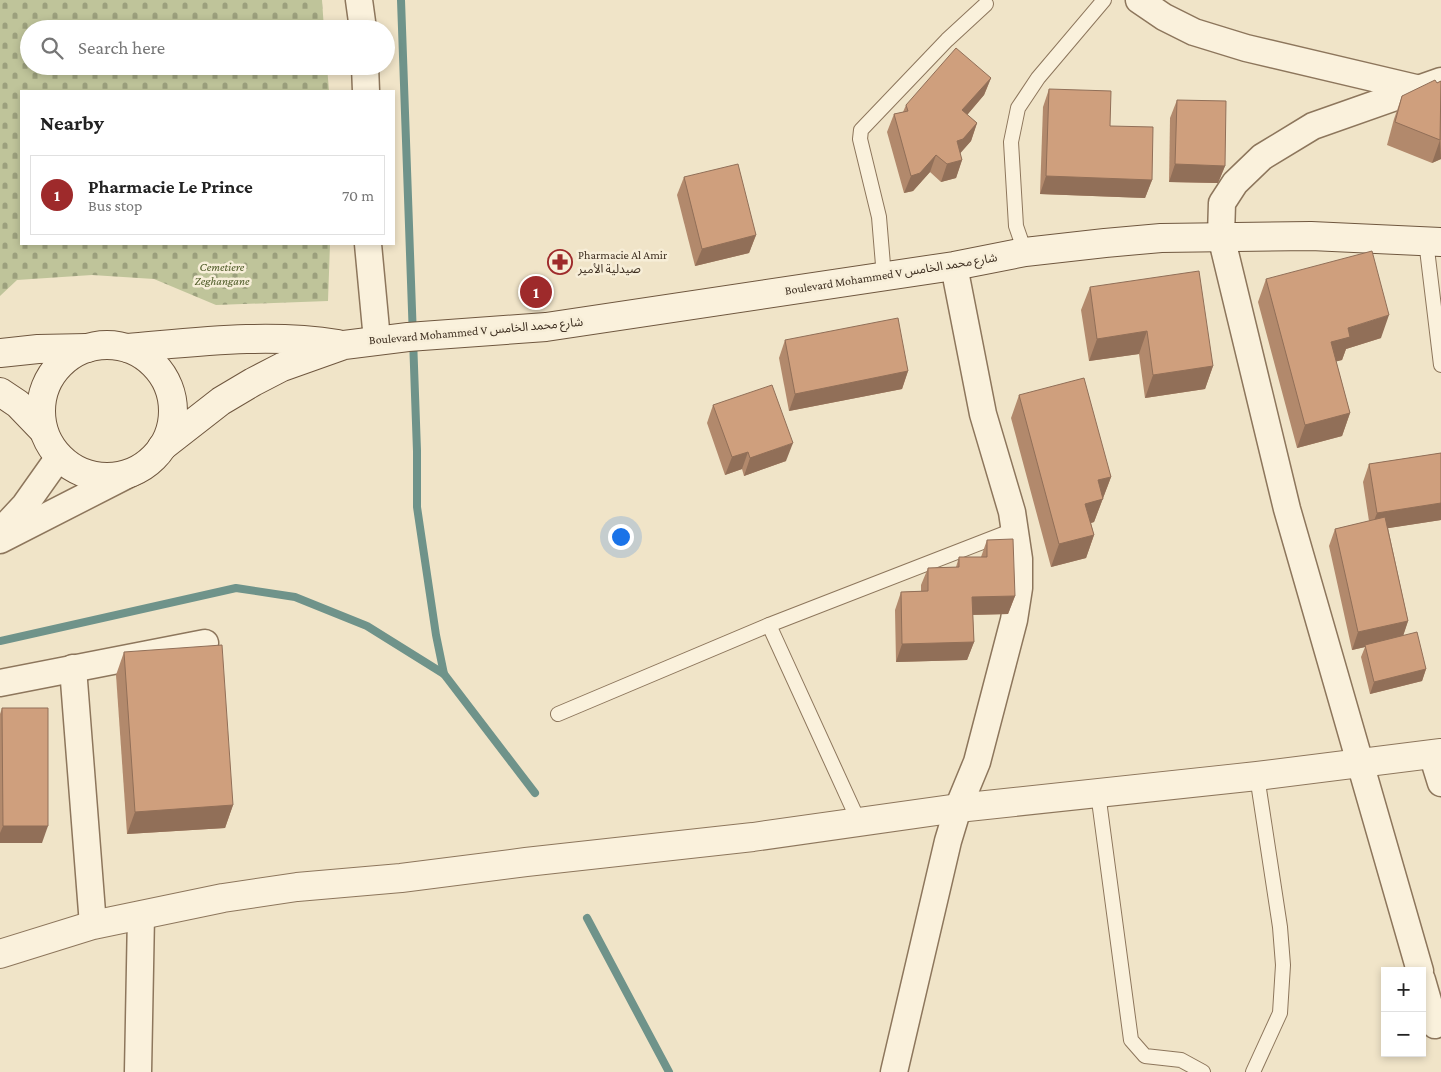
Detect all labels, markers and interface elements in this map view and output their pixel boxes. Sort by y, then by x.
search box [20,20,395,75]
icon: search [38,34,66,62]
text: Search here [78,37,165,58]
text: Nearby [40,111,104,135]
text: Pharmacie Le Prince [88,176,253,197]
text: 1 [54,187,60,204]
text: 70 m [342,187,374,204]
text: Bus stop [88,197,142,214]
place label: Pharmacie Al Amir صيدلية الأمير [577,248,668,276]
pharmacy icon: Pharmacie Al Amir صيدلية الأمير [547,249,573,275]
street label: Boulevard Mohammed V شارع محمد الخامس [784,250,998,300]
park label: Cemetiere Zeghangane [194,260,250,288]
pin: 1 [520,273,552,311]
street label: Boulevard Mohammed V شارع محمد الخامس [368,315,584,349]
your location [608,524,634,550]
map controls [1381,967,1426,1057]
button: + [1381,967,1426,1012]
button: − [1381,1012,1426,1057]

